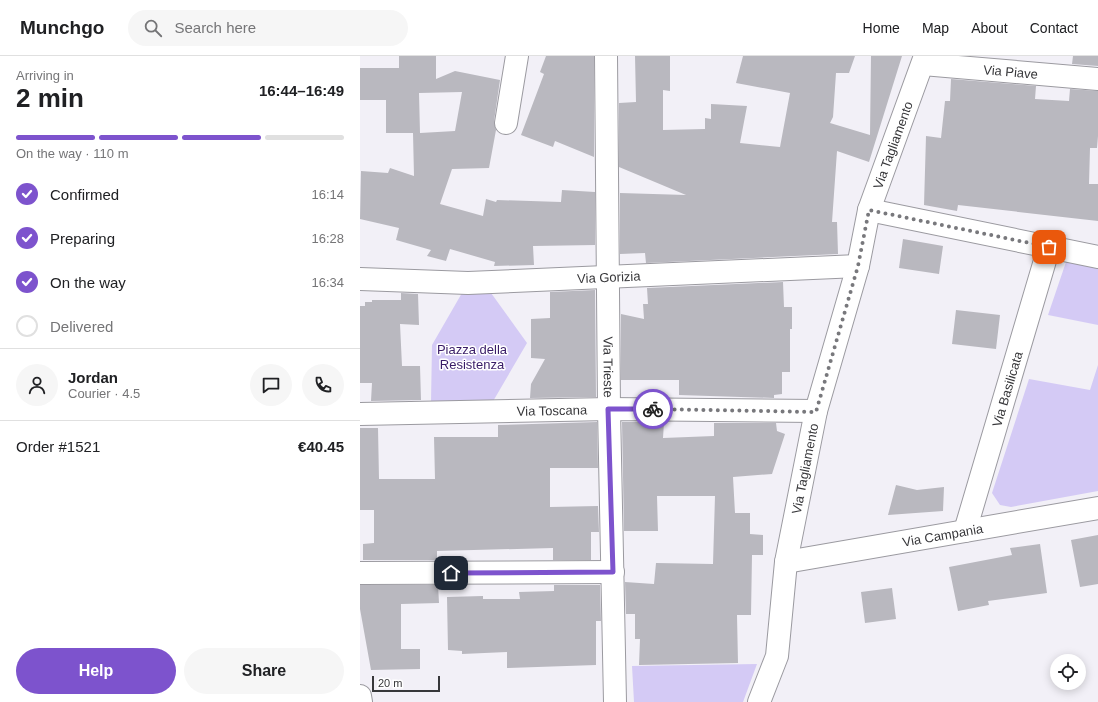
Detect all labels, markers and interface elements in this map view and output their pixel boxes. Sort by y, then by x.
search box [128,10,408,46]
text: Munchgo [20,17,104,38]
icon: search [142,17,164,39]
text: Search here [174,19,256,36]
text: Home [863,20,900,36]
text: Map [922,20,949,36]
text: About [971,20,1008,36]
text: Contact [1030,20,1078,36]
street label: Via Piave [983,62,1039,81]
text: Arriving in [16,68,74,83]
text: 16:44–16:49 [259,82,344,99]
text: 2 min [16,83,84,113]
street label: Via Tagliamento [870,99,915,191]
text: On the way · 110 m [16,146,128,161]
icon: check [16,183,38,205]
text: Confirmed [50,186,119,203]
text: 16:14 [311,187,344,202]
icon: check [16,227,38,249]
text: Preparing [50,230,115,247]
pin [1032,230,1066,264]
text: 16:28 [311,231,344,246]
icon: bag [1038,236,1060,258]
street label: Via Gorizia [577,268,642,286]
icon: check [16,271,38,293]
text: On the way [50,274,126,291]
text: 16:34 [311,275,344,290]
text: Delivered [50,318,113,335]
street label: Via Trieste [601,336,616,398]
park label: Piazza della Resistenza [437,342,508,372]
street label: Via Basilicata [989,349,1025,429]
button: person [16,364,58,406]
button: chat [250,364,292,406]
button: phone [302,364,344,406]
text: Jordan [68,369,118,386]
text: Courier · 4.5 [68,386,140,401]
courier [633,389,673,429]
icon: bike [642,398,664,420]
street label: Via Toscana [517,402,588,418]
street label: Via Tagliamento [788,422,821,515]
text: Order #1521 [16,438,100,455]
text: €40.45 [298,438,344,455]
street label: Via Campania [901,520,985,549]
pin [434,556,468,590]
icon: home [440,562,462,584]
button: Help [16,648,176,694]
button: Share [184,648,344,694]
map controls [1050,654,1086,690]
button: locate [1050,654,1086,690]
scale bar [372,674,440,693]
text: 20 m [378,677,402,689]

